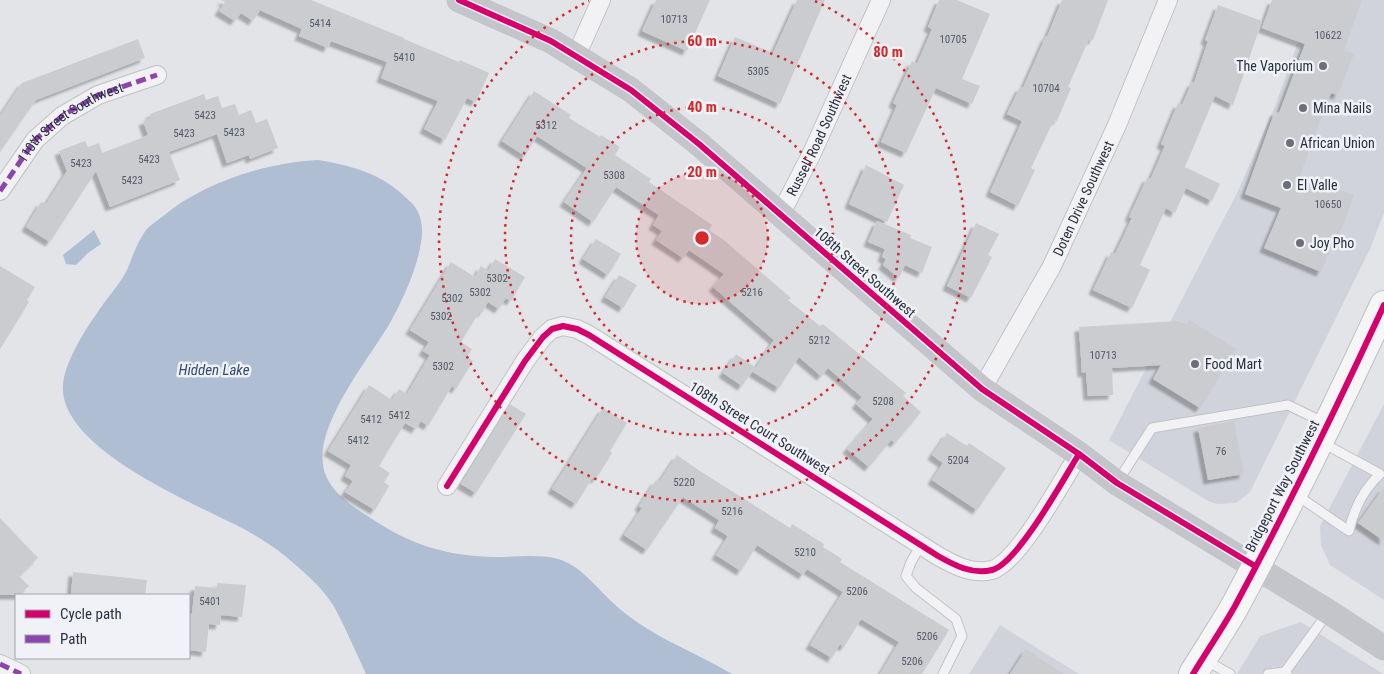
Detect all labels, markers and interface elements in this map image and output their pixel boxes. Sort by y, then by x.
house number: 10713 [660,13,688,26]
house number: 5414 [309,17,331,30]
house number: 10622 [1314,29,1342,42]
text: 60 m [687,32,717,50]
house number: 10705 [939,33,967,46]
text: 80 m [873,43,903,61]
house number: 5410 [393,51,415,64]
place label: The Vaporium [1236,58,1313,74]
marker: The Vaporium [1317,60,1329,72]
house number: 5305 [747,65,769,78]
street label: Russell Road Southwest [783,72,854,199]
street label: 110th Street Southwest [14,79,125,166]
house number: 10704 [1032,82,1060,95]
text: 40 m [687,98,717,116]
place label: Mina Nails [1313,100,1372,116]
marker: Mina Nails [1297,102,1309,114]
house number: 5423 [194,109,216,122]
house number: 5312 [535,119,557,132]
house number: 5423 [223,126,245,139]
house number: 5423 [173,127,195,140]
place label: African Union [1300,135,1375,151]
marker: African Union [1284,137,1296,149]
street label: Doten Drive Southwest [1050,138,1117,259]
house number: 5423 [138,153,160,166]
house number: 5423 [70,157,92,170]
text: 20 m [687,163,717,181]
house number: 5308 [603,169,625,182]
house number: 5423 [121,174,143,187]
place label: El Valle [1297,177,1338,193]
marker: El Valle [1281,179,1293,191]
house number: 10650 [1314,198,1342,211]
street label: 108th Street Southwest [811,224,919,320]
centre of rings [693,229,711,247]
place label: Joy Pho [1310,235,1354,251]
marker: Joy Pho [1294,237,1306,249]
house number: 5302 [486,272,508,285]
house number: 5302 [469,286,491,299]
house number: 5216 [741,286,763,299]
house number: 5302 [441,292,463,305]
house number: 5302 [430,310,452,323]
house number: 5212 [808,334,830,347]
house number: 10713 [1089,349,1117,362]
place label: Food Mart [1205,356,1262,372]
marker: Food Mart [1189,358,1201,370]
house number: 5302 [432,360,454,373]
water label: Hidden Lake [178,361,250,379]
street label: 108th Street Court Southwest [687,378,833,478]
house number: 5208 [872,395,894,408]
house number: 5412 [388,409,410,422]
house number: 5412 [360,413,382,426]
street label: Bridgeport Way Southwest [1242,417,1322,555]
house number: 5412 [347,434,369,447]
house number: 76 [1216,445,1226,458]
house number: 5204 [947,454,969,467]
house number: 5220 [673,476,695,489]
house number: 5216 [721,505,743,518]
house number: 5210 [794,546,816,559]
house number: 5206 [846,585,868,598]
legend [15,594,190,659]
house number: 5401 [199,595,221,608]
text: Cycle path [60,605,122,623]
text: Path [60,630,87,648]
house number: 5206 [916,630,938,643]
house number: 5206 [901,655,923,668]

